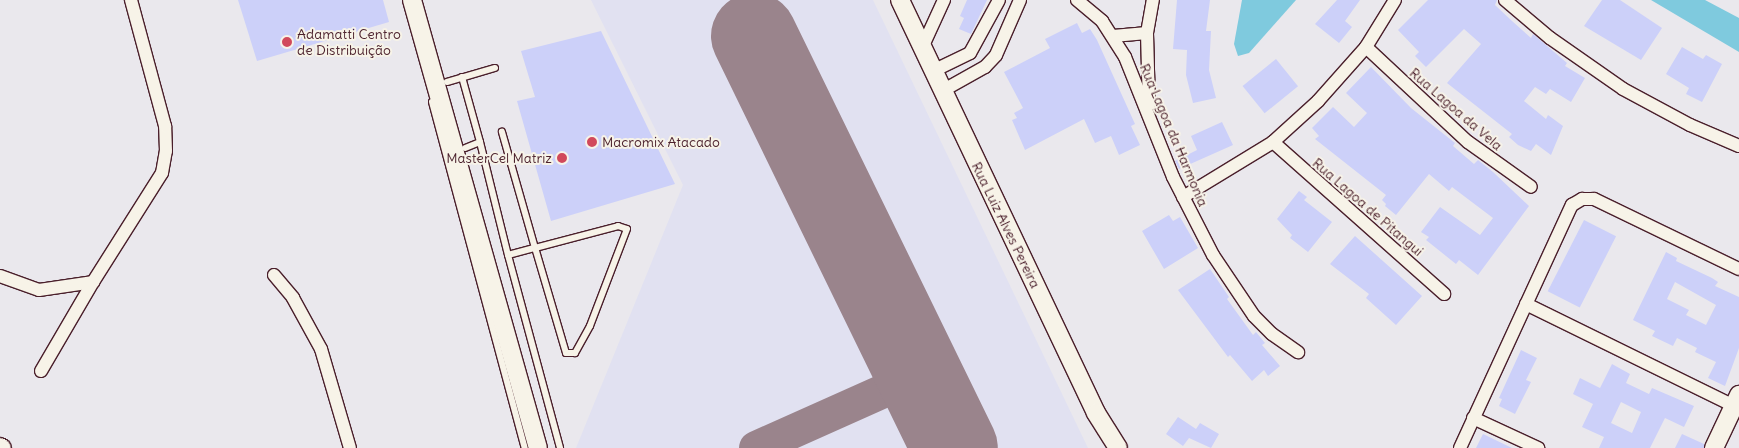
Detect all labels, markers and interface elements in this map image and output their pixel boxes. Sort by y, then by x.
place label: Adamatti Centro de Distribuição [297,26,401,58]
marker: Adamatti Centro de Distribuição [281,36,293,48]
street label: Rua Lagoa da Harmonia [1136,61,1212,209]
street label: Rua Lagoa da Vela [1406,64,1506,154]
place label: Macromix Atacado [602,134,720,150]
marker: Macromix Atacado [586,136,598,148]
place label: MasterCel Matriz [446,150,552,166]
marker: MasterCel Matriz [556,152,568,164]
street label: Rua Lagoa de Pitangui [1309,154,1427,260]
street label: Rua Luiz Alves Pereira [968,159,1044,291]

